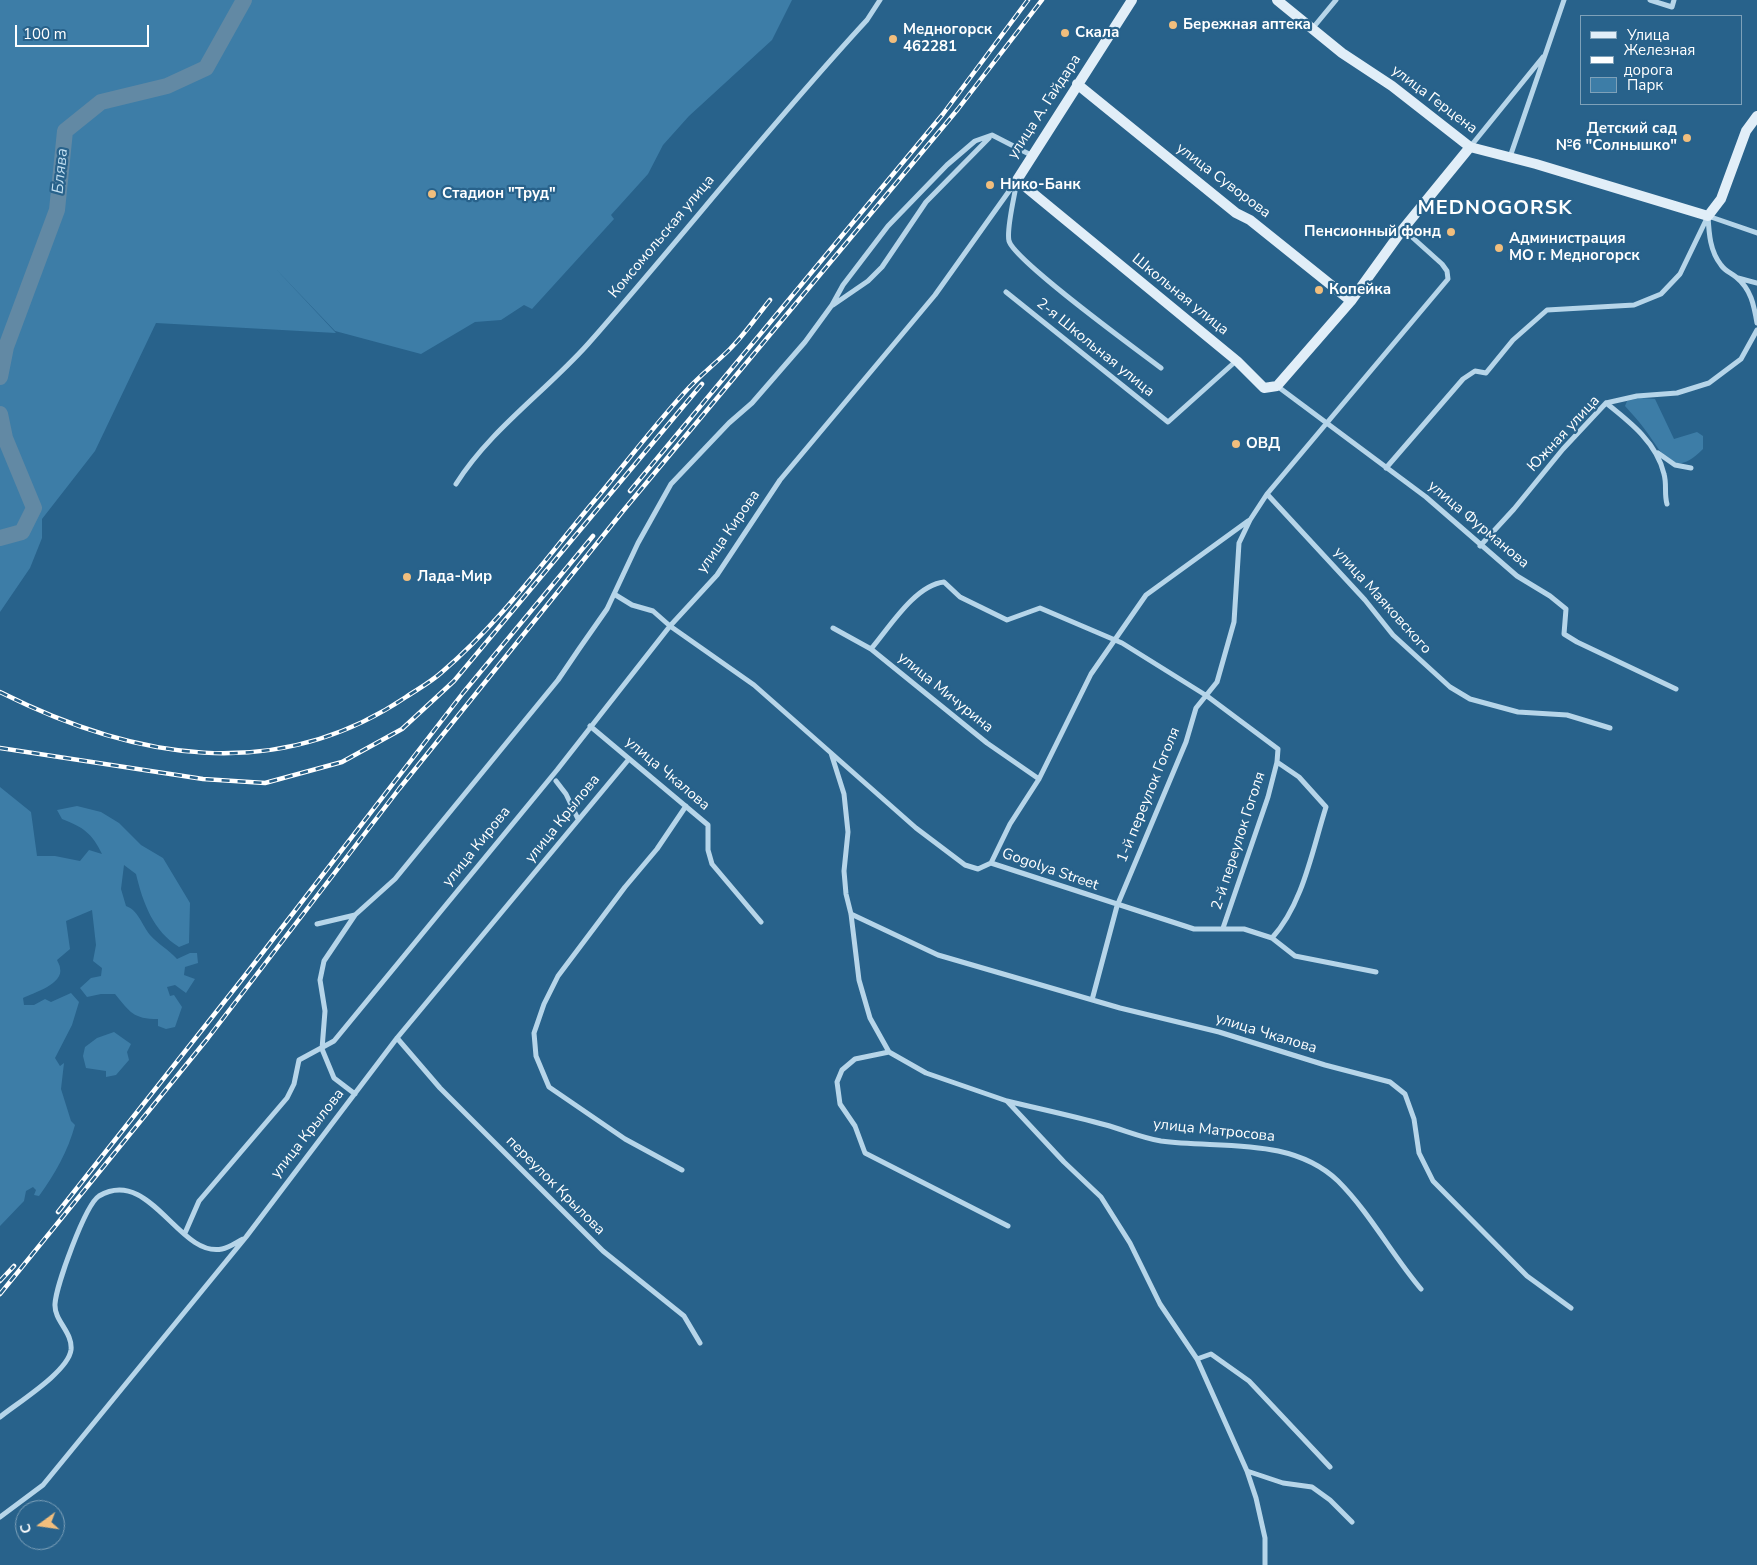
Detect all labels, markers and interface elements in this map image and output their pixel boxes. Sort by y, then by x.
scale bar [18,15,151,47]
legend [1580,15,1742,105]
place label: Бережная аптека [1183,16,1311,34]
marker: Бережная аптека [1167,19,1179,31]
place label: Медногорск 462281 [903,21,992,56]
text: 100 m [23,24,67,44]
place label: Скала [1075,24,1119,42]
text: Улица [1627,25,1670,45]
marker: Скала [1059,27,1071,39]
marker: Медногорск 462281 [887,33,899,45]
text: Железная дорога [1624,40,1695,80]
street label: улица А. Гайдара [1004,51,1086,163]
street label: улица Герцена [1387,62,1481,138]
text: Парк [1627,75,1663,95]
place label: Детский сад №6 "Солнышко" [1556,120,1677,155]
marker: Детский сад №6 "Солнышко" [1681,132,1693,144]
street label: улица Суворова [1172,140,1274,222]
water label: Блява [49,147,73,195]
street label: Комсомольская улица [605,172,719,302]
place label: Нико-Банк [1000,176,1081,194]
marker: Нико-Банк [984,179,996,191]
place label: Стадион "Труд" [442,185,556,203]
marker: Стадион "Труд" [426,188,438,200]
district label: MEDNOGORSK [1416,197,1574,221]
place label: Пенсионный фонд [1304,223,1441,241]
marker: Пенсионный фонд [1445,226,1457,238]
place label: Администрация МО г. Медногорск [1509,230,1640,265]
marker: Администрация МО г. Медногорск [1493,242,1505,254]
street label: Школьная улица [1128,250,1232,340]
place label: Копейка [1329,281,1391,299]
marker: Копейка [1313,284,1325,296]
street label: 2-я Школьная улица [1032,295,1158,401]
street label: Южная улица [1524,392,1604,476]
place label: ОВД [1246,435,1280,453]
marker: ОВД [1230,438,1242,450]
street label: улица Фурманова [1424,477,1532,573]
street label: улица Кирова [694,487,764,577]
street label: улица Маяковского [1329,544,1435,658]
place label: Лада-Мир [417,568,492,586]
marker: Лада-Мир [401,571,413,583]
street label: улица Мичурина [894,649,996,737]
street label: 1-й переулок Гоголя [1114,725,1184,865]
street label: улица Чкалова [621,733,713,815]
street label: 2-й переулок Гоголя [1208,770,1270,912]
street label: улица Крылова [522,771,604,867]
street label: улица Кирова [439,803,515,891]
street label: Gogolya Street [999,845,1101,895]
street label: улица Чкалова [1213,1010,1319,1058]
street label: улица Крылова [267,1086,349,1182]
street label: улица Матросова [1152,1116,1276,1146]
street label: переулок Крылова [502,1133,608,1239]
north arrow [15,1500,65,1550]
text: С [16,1522,36,1535]

